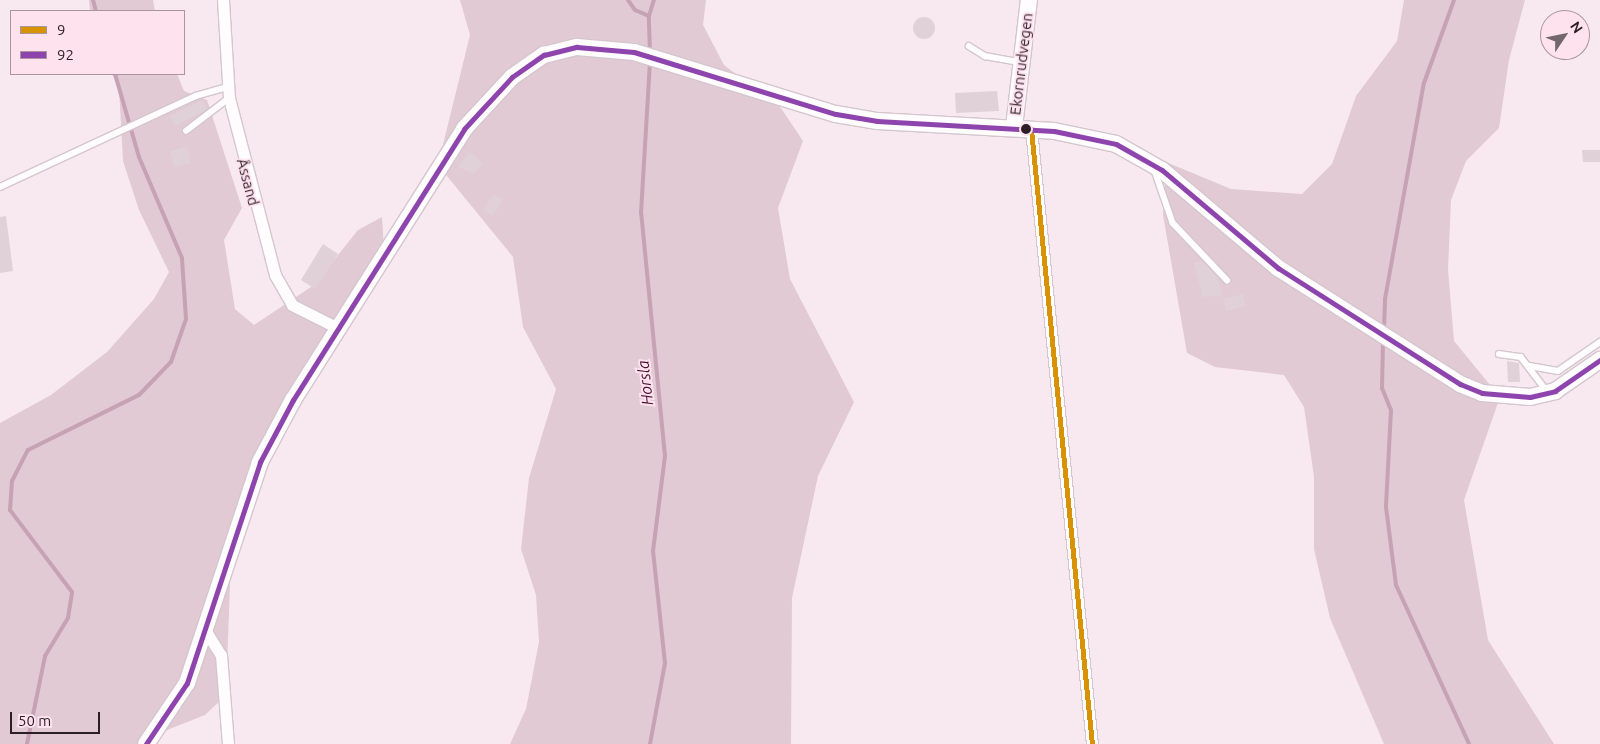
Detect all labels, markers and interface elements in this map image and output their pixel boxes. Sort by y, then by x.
legend [10,10,185,75]
north arrow [1540,10,1590,60]
street label: Ekornrudvegen [1006,12,1036,116]
text: N [1567,18,1586,36]
text: 9 [57,21,65,38]
text: 92 [57,46,74,63]
unlabelled marker [1021,124,1031,134]
street label: Åssand [233,156,263,208]
water label: Horsla [633,360,657,406]
scale bar [12,702,102,734]
text: 50 m [18,712,51,729]

